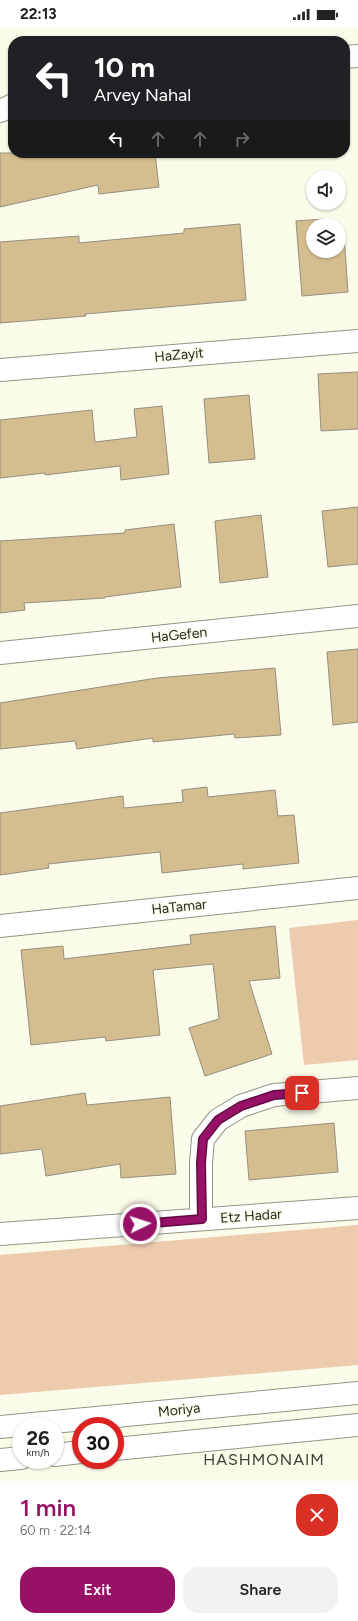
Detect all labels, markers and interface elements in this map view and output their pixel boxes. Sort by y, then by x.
text: 22:13 [20,5,57,23]
text: 10 m [94,50,155,84]
icon: left [28,52,80,104]
text: Arvey Nahal [94,84,191,106]
icon: left [105,128,127,150]
icon: ahead [147,128,169,150]
icon: ahead [189,128,211,150]
icon: right [231,128,253,150]
map controls [306,170,346,258]
button: sound [306,170,346,210]
button: layers [306,218,346,258]
street label: HaZayit [154,344,204,366]
street label: HaGefen [150,624,208,646]
street label: HaTamar [151,896,208,918]
pin [285,1076,319,1110]
icon: arrive [291,1082,313,1104]
position arrow [119,1203,161,1245]
street label: Etz Hadar [220,1205,283,1227]
street label: Moriya [157,1399,201,1421]
speed limit sign: 30 [72,1417,124,1469]
text: 26 [26,1426,50,1450]
text: km/h [27,1446,49,1459]
district label: HASHMONAIM [203,1450,325,1469]
text: 1 min [20,1493,76,1522]
button: close [296,1494,338,1536]
text: 60 m · 22:14 [20,1523,91,1538]
button: Exit [20,1567,175,1613]
button: Share [183,1567,338,1613]

